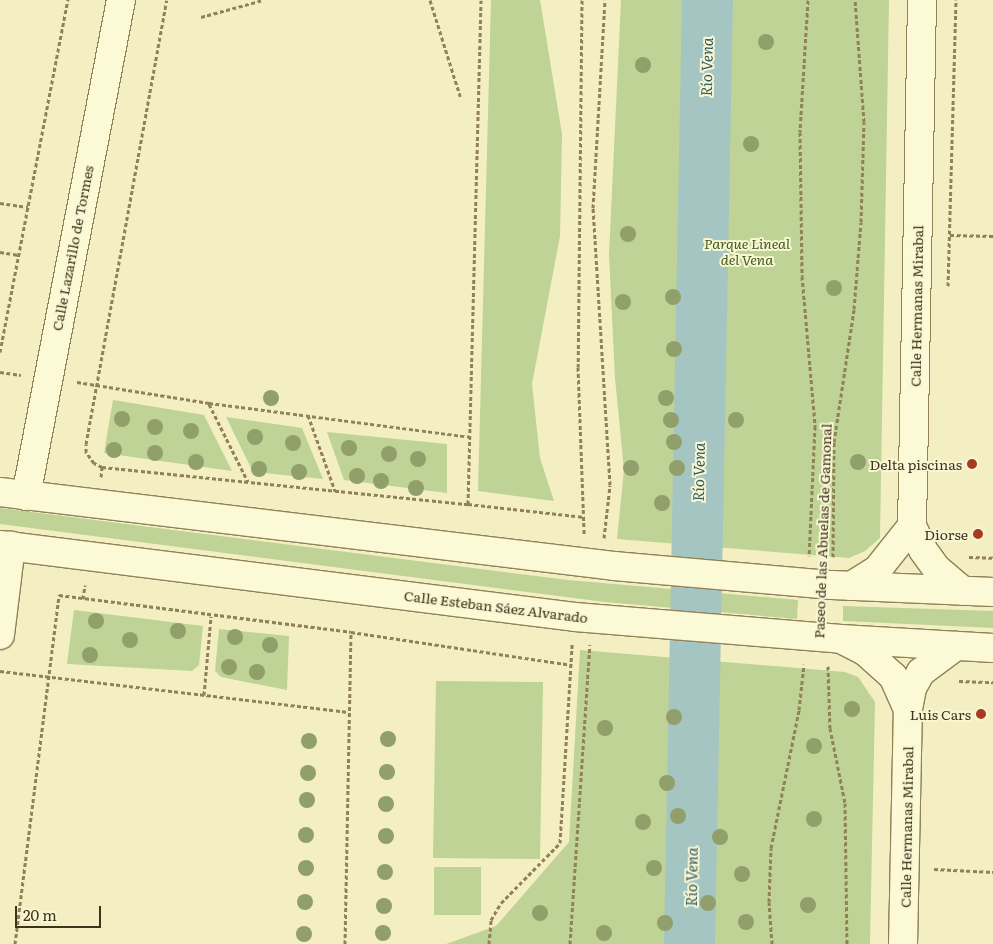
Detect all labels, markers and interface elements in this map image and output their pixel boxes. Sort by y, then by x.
water label: Río Vena [696,37,716,97]
street label: Calle Lazarillo de Tormes [48,164,96,332]
street label: Calle Hermanas Mirabal [906,225,926,387]
park label: Parque Lineal del Vena [704,235,790,268]
street label: Paseo de las Abuelas de Gamonal [810,423,834,639]
water label: Río Vena [688,442,708,502]
place label: Delta piscinas [870,456,962,472]
marker: Delta piscinas [966,458,978,470]
place label: Diorse [924,526,968,542]
marker: Diorse [972,528,984,540]
street label: Calle Esteban Sáez Alvarado [403,586,589,626]
place label: Luis Cars [910,706,971,722]
marker: Luis Cars [975,708,987,720]
street label: Calle Hermanas Mirabal [896,746,916,908]
water label: Río Vena [681,847,701,907]
scale bar [18,896,104,928]
text: 20 m [23,903,57,926]

